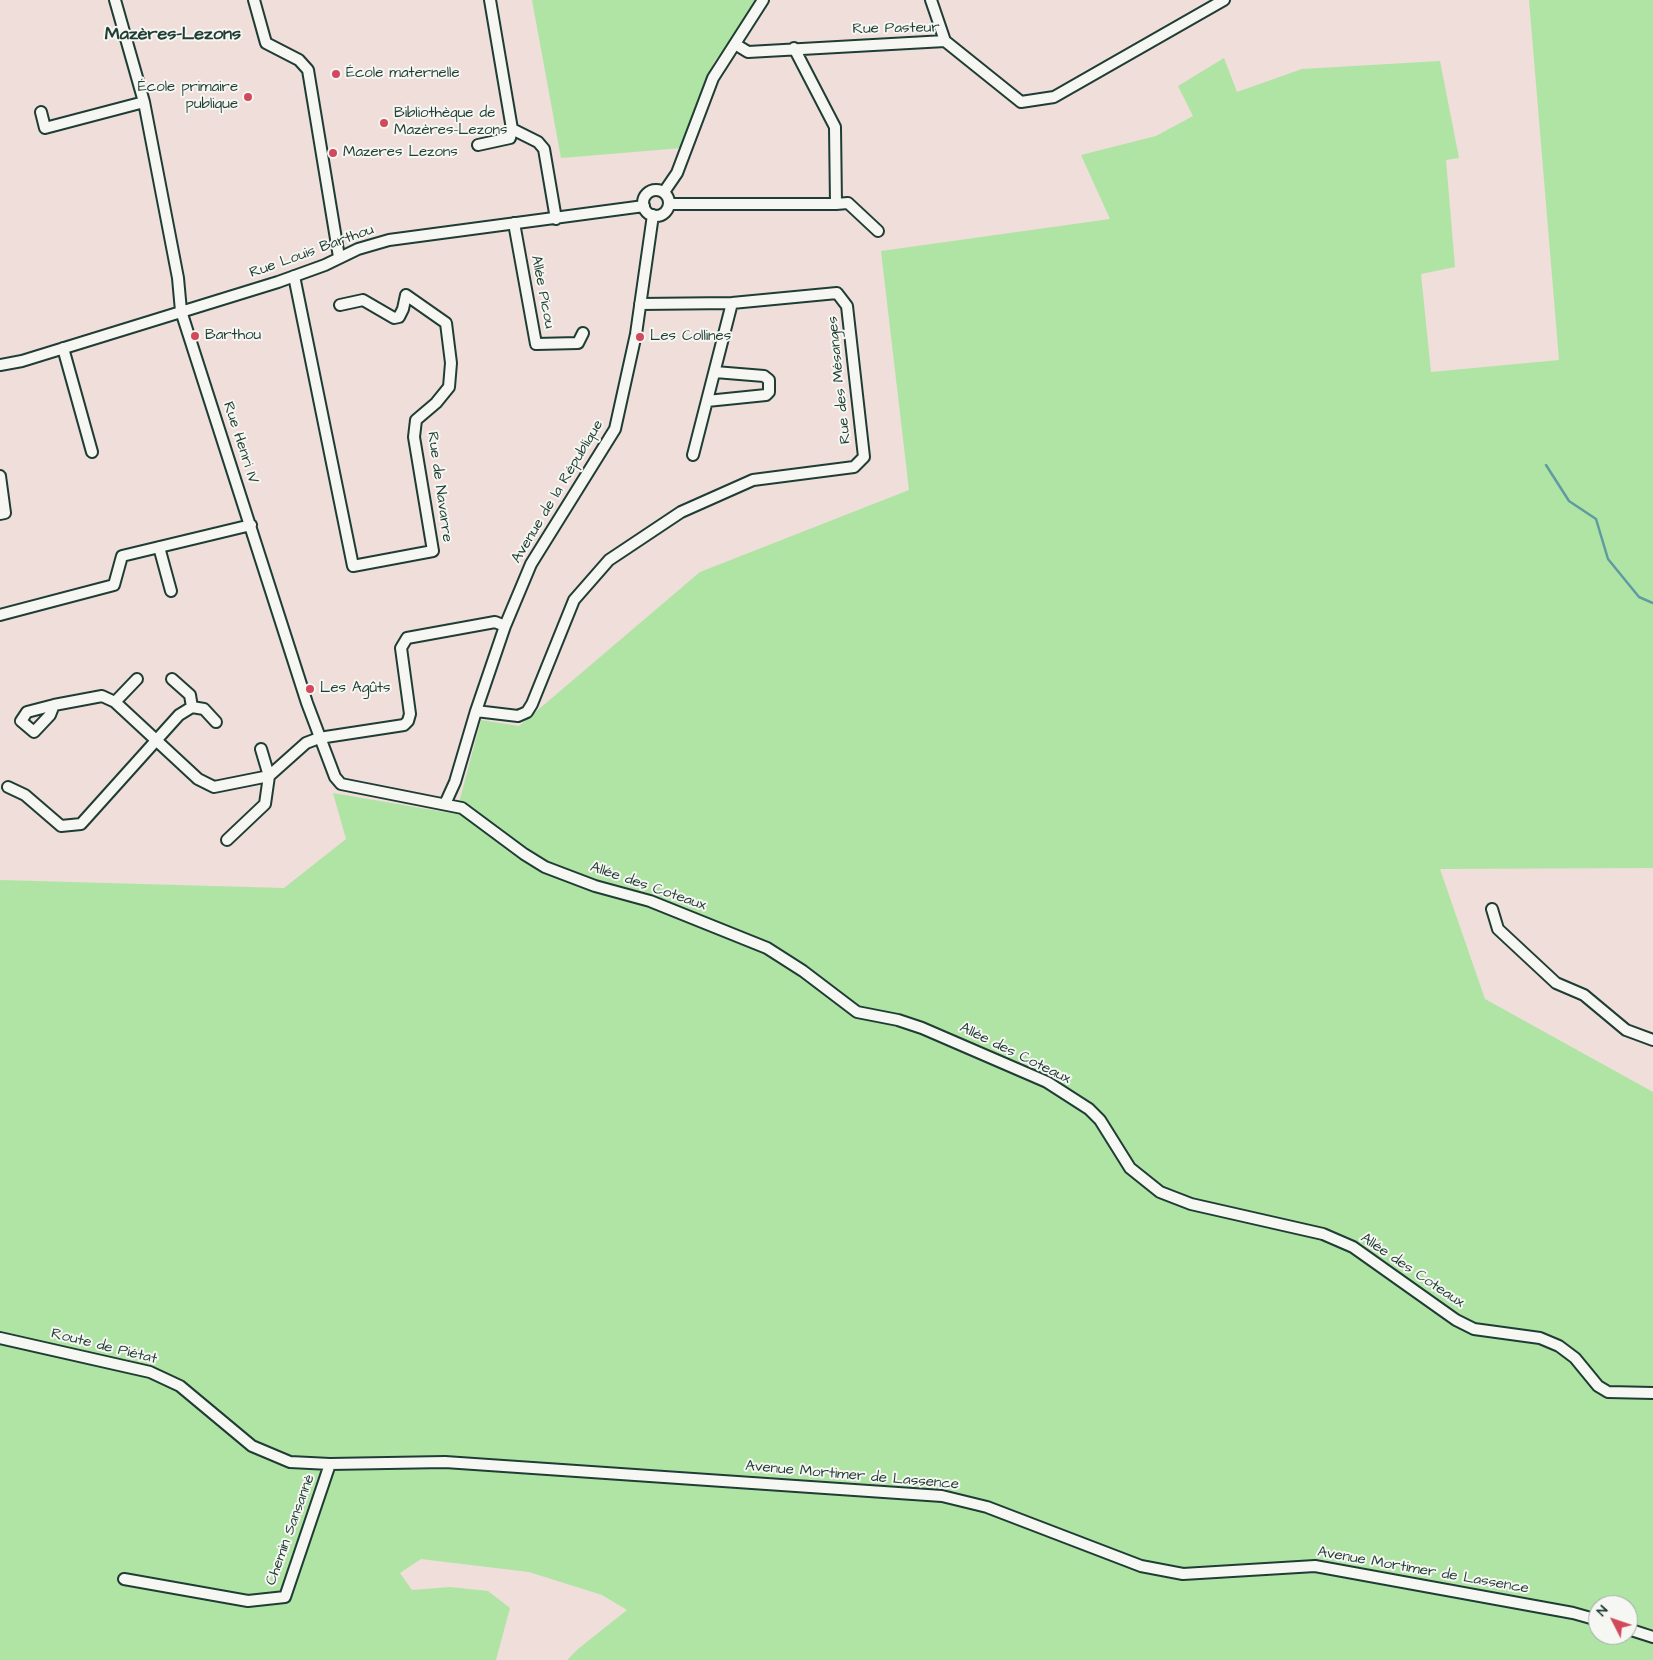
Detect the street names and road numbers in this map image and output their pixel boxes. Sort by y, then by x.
street label: Rue Pasteur [852,19,940,39]
street label: Rue Louis Barthou [247,221,377,283]
street label: Allée Picou [526,254,558,330]
street label: Rue des Mésanges [824,315,856,445]
street label: Rue Henri IV [218,400,262,486]
street label: Avenue de la République [508,417,608,567]
street label: Rue de Navarre [422,431,456,543]
street label: Allée des Coteaux [588,859,708,915]
street label: Allée des Coteaux [956,1019,1074,1089]
street label: Allée des Coteaux [1357,1230,1467,1312]
street label: Route de Piétat [49,1325,159,1369]
street label: Avenue Mortimer de Lassence [744,1458,960,1494]
street label: Chemin Sansannè [263,1472,319,1588]
street label: Avenue Mortimer de Lassence [1316,1544,1530,1598]

